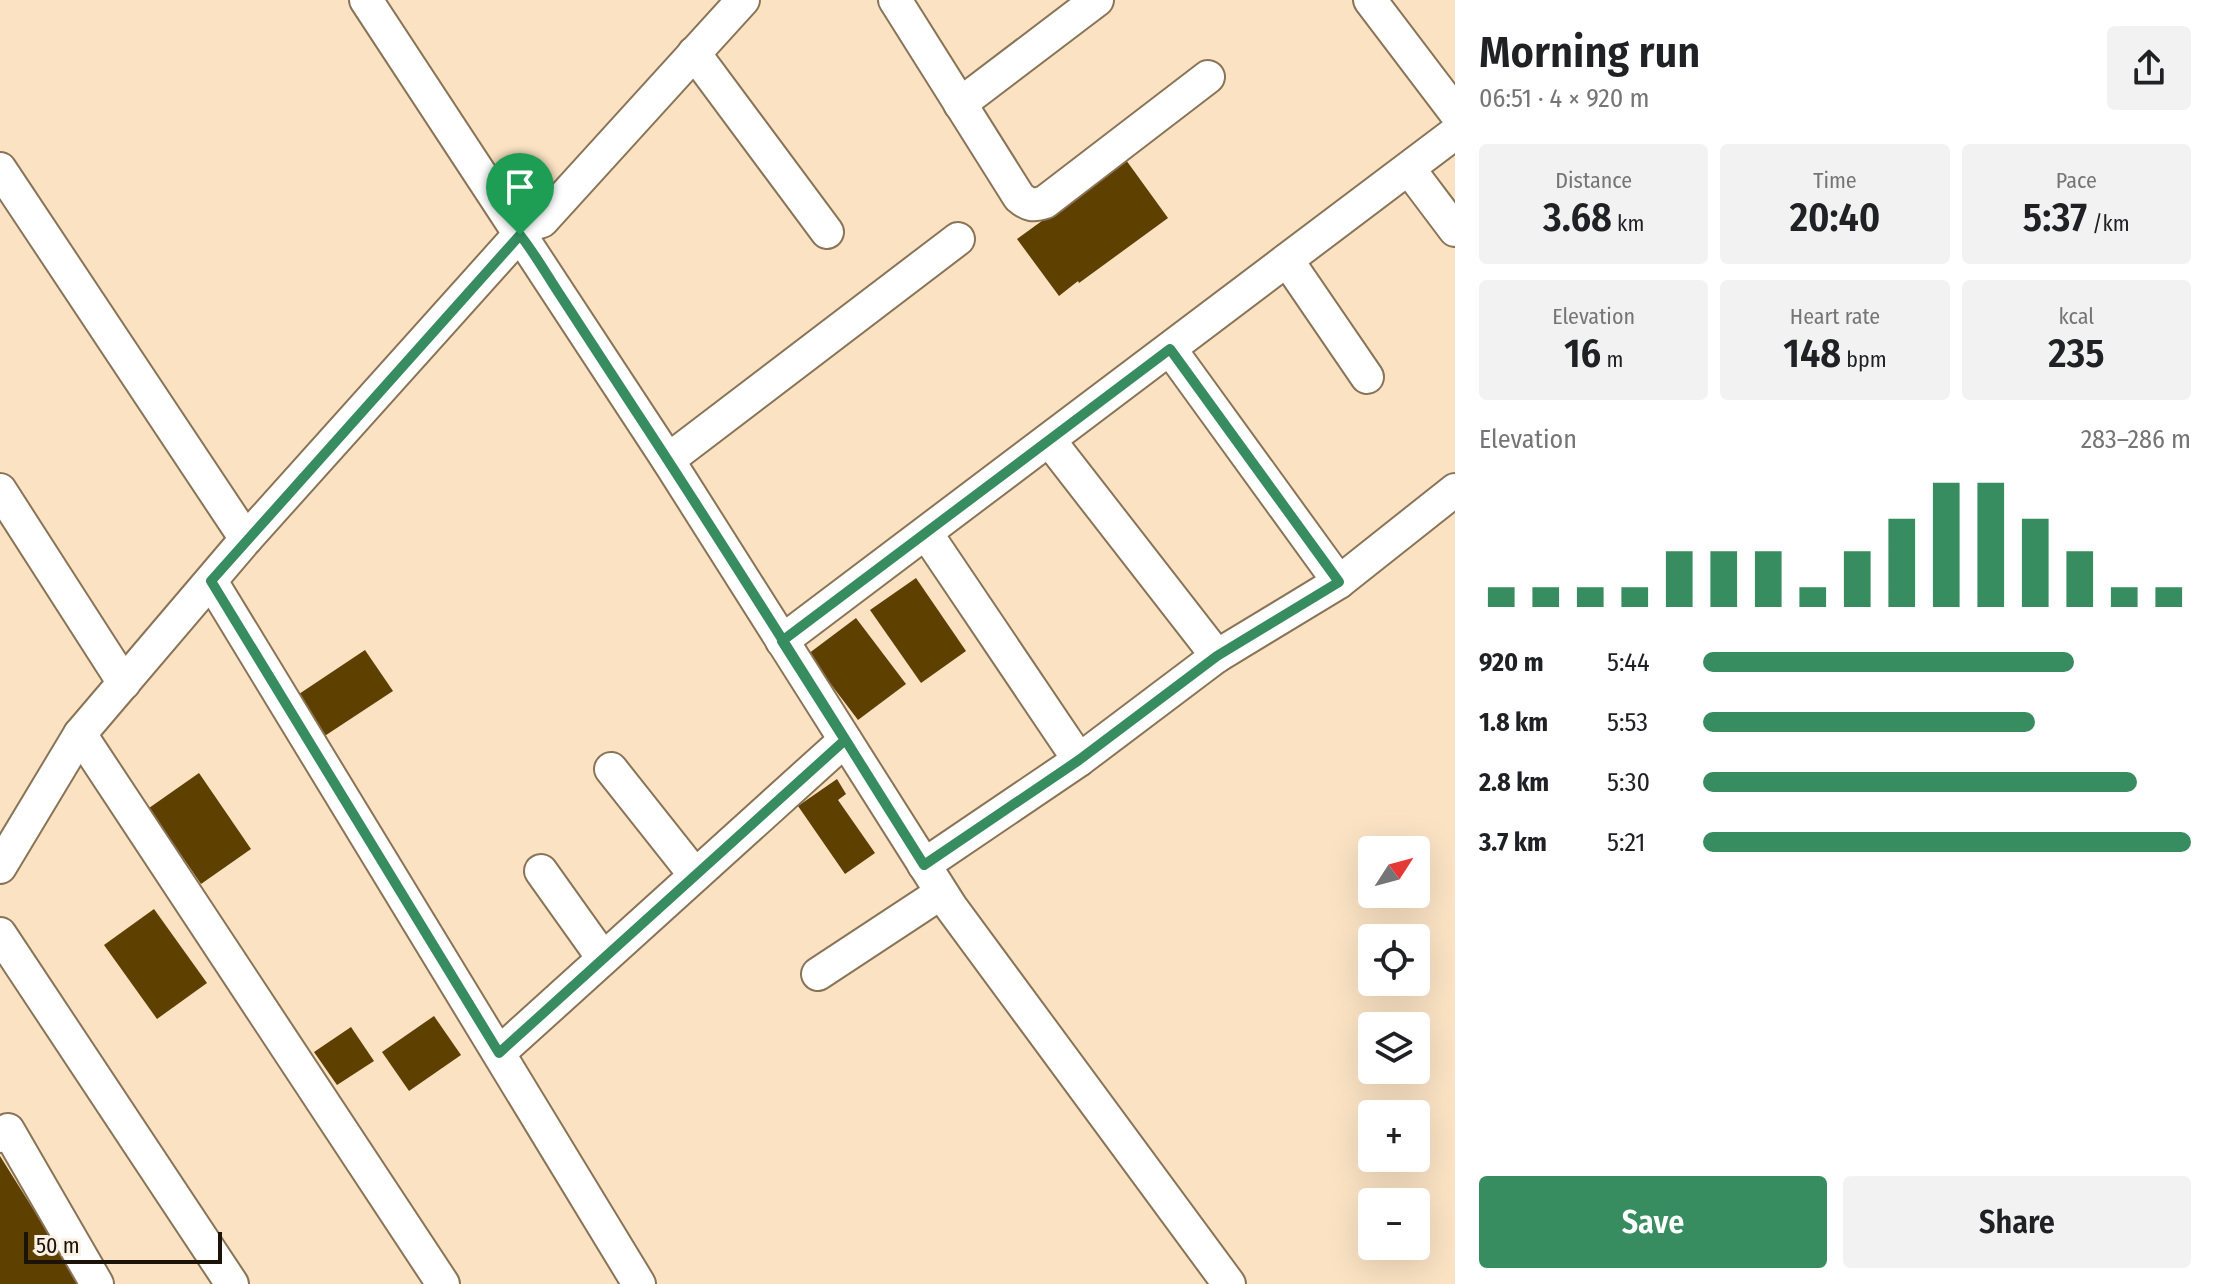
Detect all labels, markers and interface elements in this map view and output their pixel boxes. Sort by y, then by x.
text: Morning run [1479,26,1700,79]
button: share [2107,26,2191,110]
text: 06:51 · 4 × 920 m [1479,83,1649,114]
pin [486,153,554,235]
icon: arrive [498,165,542,209]
text: Distance [1555,167,1632,194]
text: Time [1813,167,1857,194]
text: Pace [2056,167,2097,194]
text: 3.68 [1543,194,1612,242]
text: 20:40 [1790,194,1880,242]
text: 5:37 [2023,194,2087,242]
text: km [1612,210,1644,237]
text: /km [2087,210,2130,237]
text: Elevation [1552,303,1635,330]
text: Heart rate [1790,303,1880,330]
text: kcal [2059,303,2094,330]
text: 16 [1564,330,1601,378]
text: 148 [1783,330,1841,378]
text: 235 [2048,330,2105,378]
text: m [1601,346,1623,373]
text: bpm [1841,346,1887,373]
text: Elevation [1479,424,1577,455]
text: 283–286 m [2081,424,2191,455]
text: 920 m [1479,647,1544,678]
text: 5:44 [1607,647,1649,678]
text: 1.8 km [1479,707,1548,738]
text: 5:53 [1607,707,1648,738]
text: 2.8 km [1479,767,1549,798]
text: 5:30 [1607,767,1650,798]
text: 3.7 km [1479,827,1547,858]
text: 5:21 [1607,827,1645,858]
north arrow [1358,836,1430,908]
map controls [1358,836,1430,1260]
button: locate [1358,924,1430,996]
button: layers [1358,1012,1430,1084]
button: + [1358,1100,1430,1172]
button: Save [1479,1176,1827,1268]
button: Share [1843,1176,2191,1268]
button: − [1358,1188,1430,1260]
scale bar [24,1228,222,1264]
text: 50 m [36,1232,80,1259]

